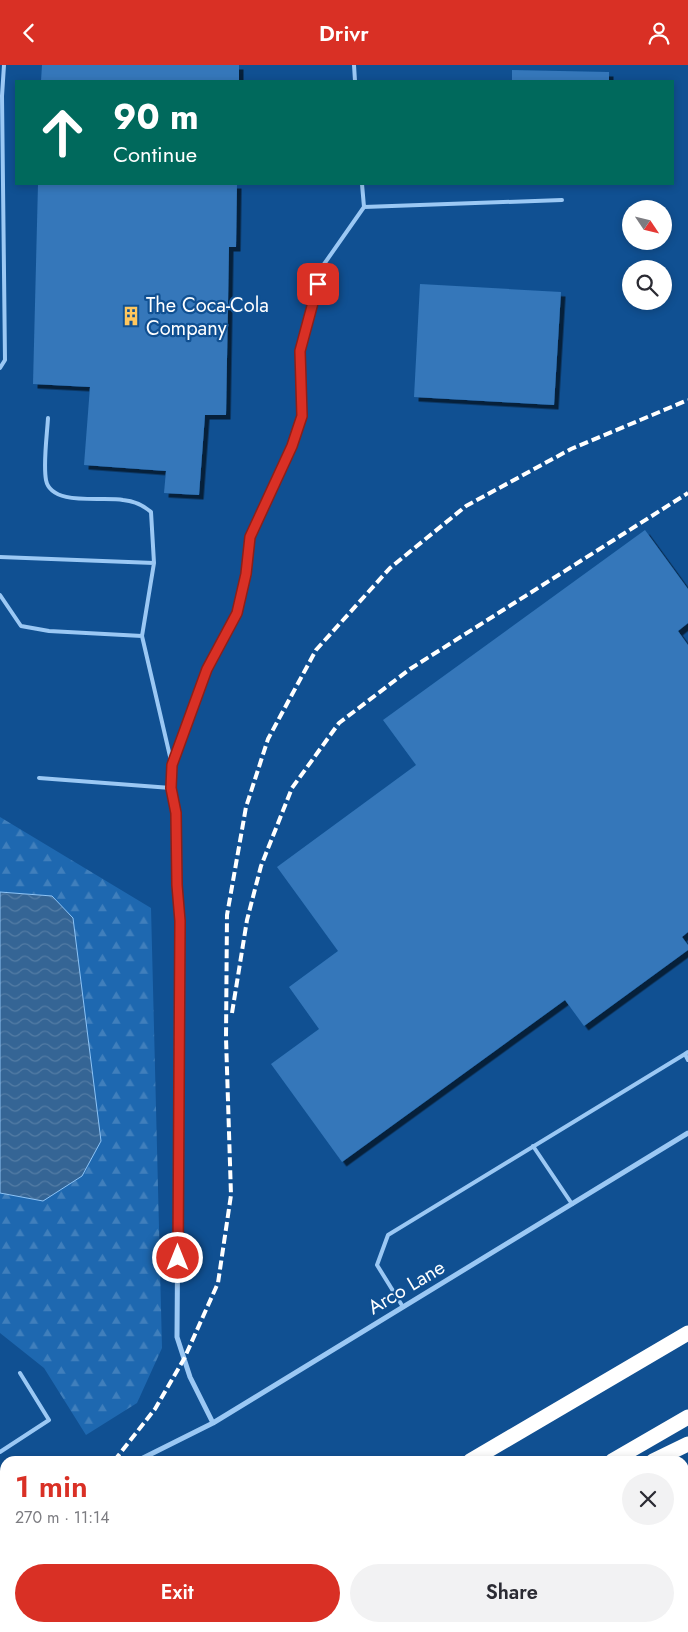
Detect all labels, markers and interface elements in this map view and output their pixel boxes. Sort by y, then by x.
text: Drivr [319,17,369,49]
icon: back [15,19,43,47]
icon: person [645,19,673,47]
text: 90 m [113,92,199,142]
icon: ahead [30,100,95,165]
text: Continue [113,138,197,170]
north arrow [622,200,672,250]
map controls [622,200,672,310]
button: search [622,260,672,310]
pin [297,263,339,305]
icon: arrive [304,270,332,298]
place label: The Coca-Cola Company [146,291,269,343]
building icon: The Coca-Cola Company [120,305,142,327]
position arrow [151,1231,203,1283]
street label: Arco Lane [362,1253,450,1322]
text: 1 min [15,1465,88,1508]
button: close [622,1473,674,1525]
text: 270 m · 11:14 [15,1506,110,1529]
button: Exit [15,1564,340,1622]
button: Share [350,1564,674,1622]

